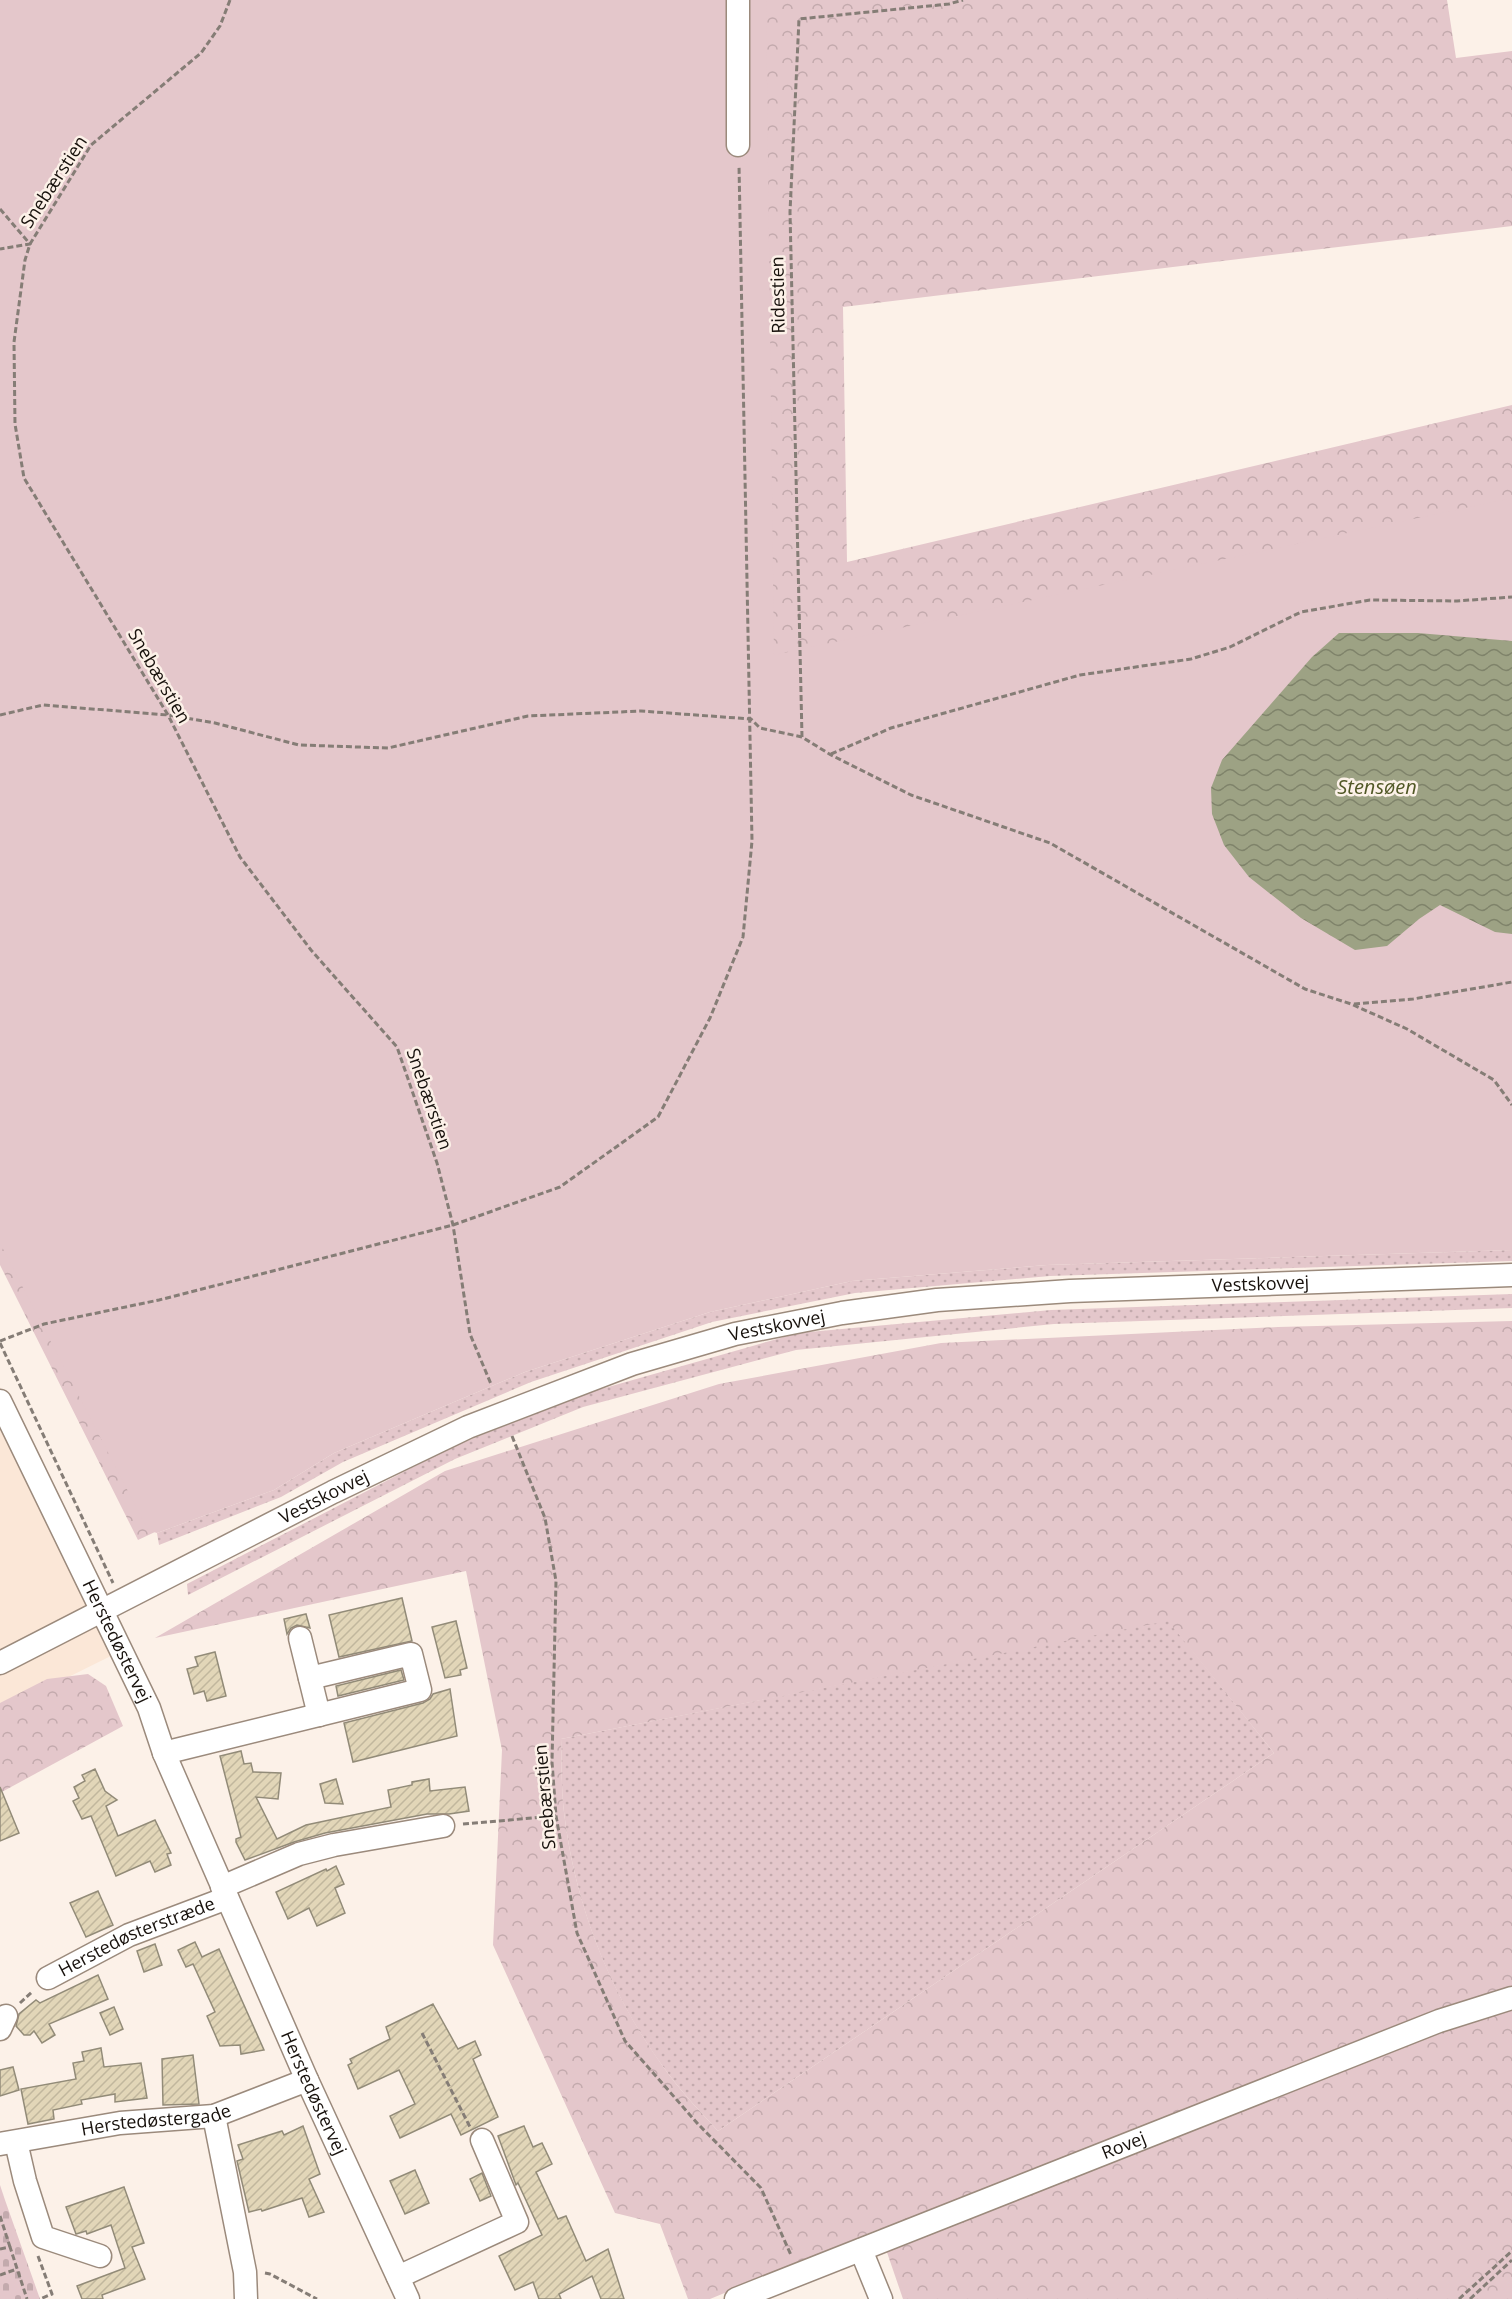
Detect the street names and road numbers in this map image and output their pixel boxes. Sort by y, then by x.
street label: Snebærstien [14,131,92,232]
street label: Ridestien [764,256,790,334]
street label: Snebærstien [123,624,197,727]
street label: Snebærstien [401,1045,458,1153]
street label: Vestskovvej [1211,1269,1310,1297]
street label: Vestskovvej [726,1304,827,1346]
street label: Vestskovvej [275,1464,372,1529]
street label: Herstedøstervej [77,1575,157,1706]
street label: Snebærstien [527,1743,561,1851]
street label: Herstedøsterstræde [54,1891,218,1981]
street label: Herstedøstervej [276,2027,353,2158]
street label: Herstedøstergade [79,2098,234,2141]
street label: Rovej [1098,2125,1149,2164]

